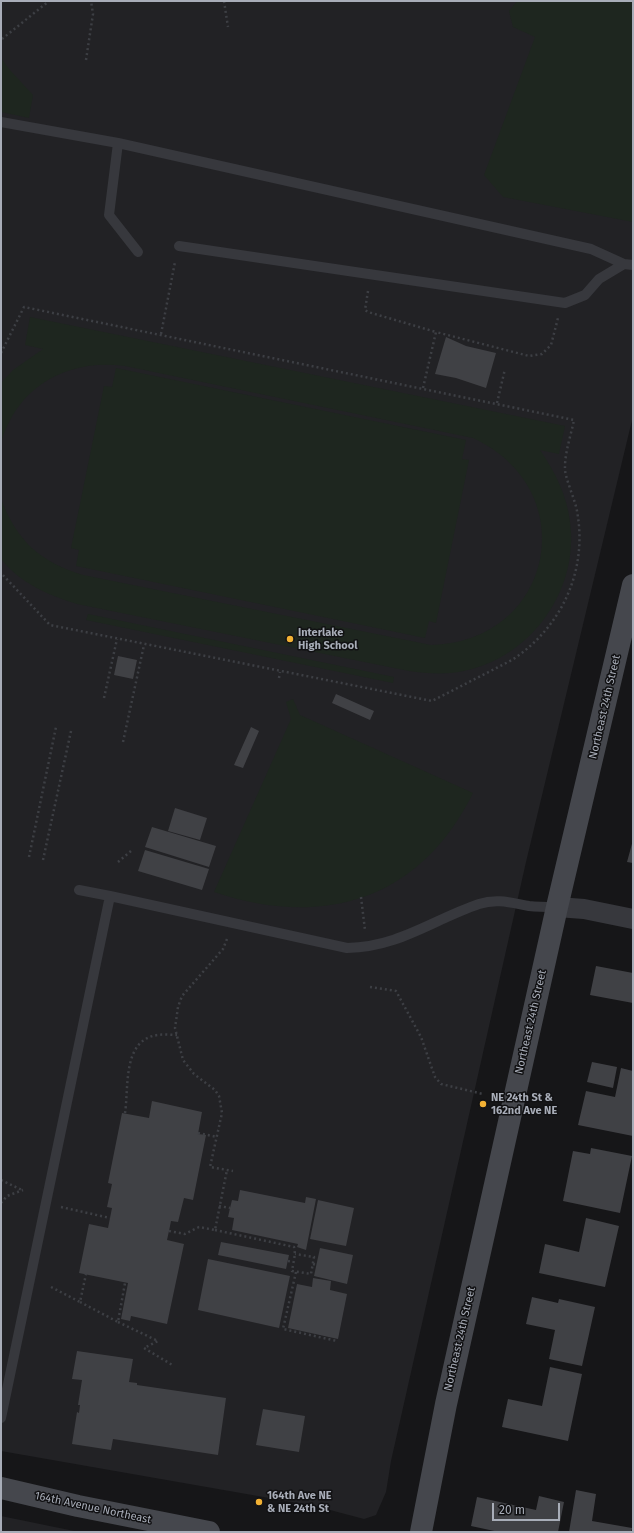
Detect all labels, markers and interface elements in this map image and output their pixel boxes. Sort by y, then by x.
place label: Interlake High School [298,626,357,652]
marker: Interlake High School [285,634,295,644]
street label: Northeast 24th Street [587,654,623,760]
street label: Northeast 24th Street [513,969,549,1075]
place label: NE 24th St & 162nd Ave NE [491,1091,557,1117]
marker: NE 24th St & 162nd Ave NE [478,1099,488,1109]
street label: Northeast 24th Street [442,1286,478,1392]
street label: 164th Avenue Northeast [34,1489,152,1527]
place label: 164th Ave NE & NE 24th St [267,1489,332,1515]
scale bar [494,1495,562,1521]
marker: 164th Ave NE & NE 24th St [254,1497,264,1507]
text: 20 m [499,1503,525,1517]

